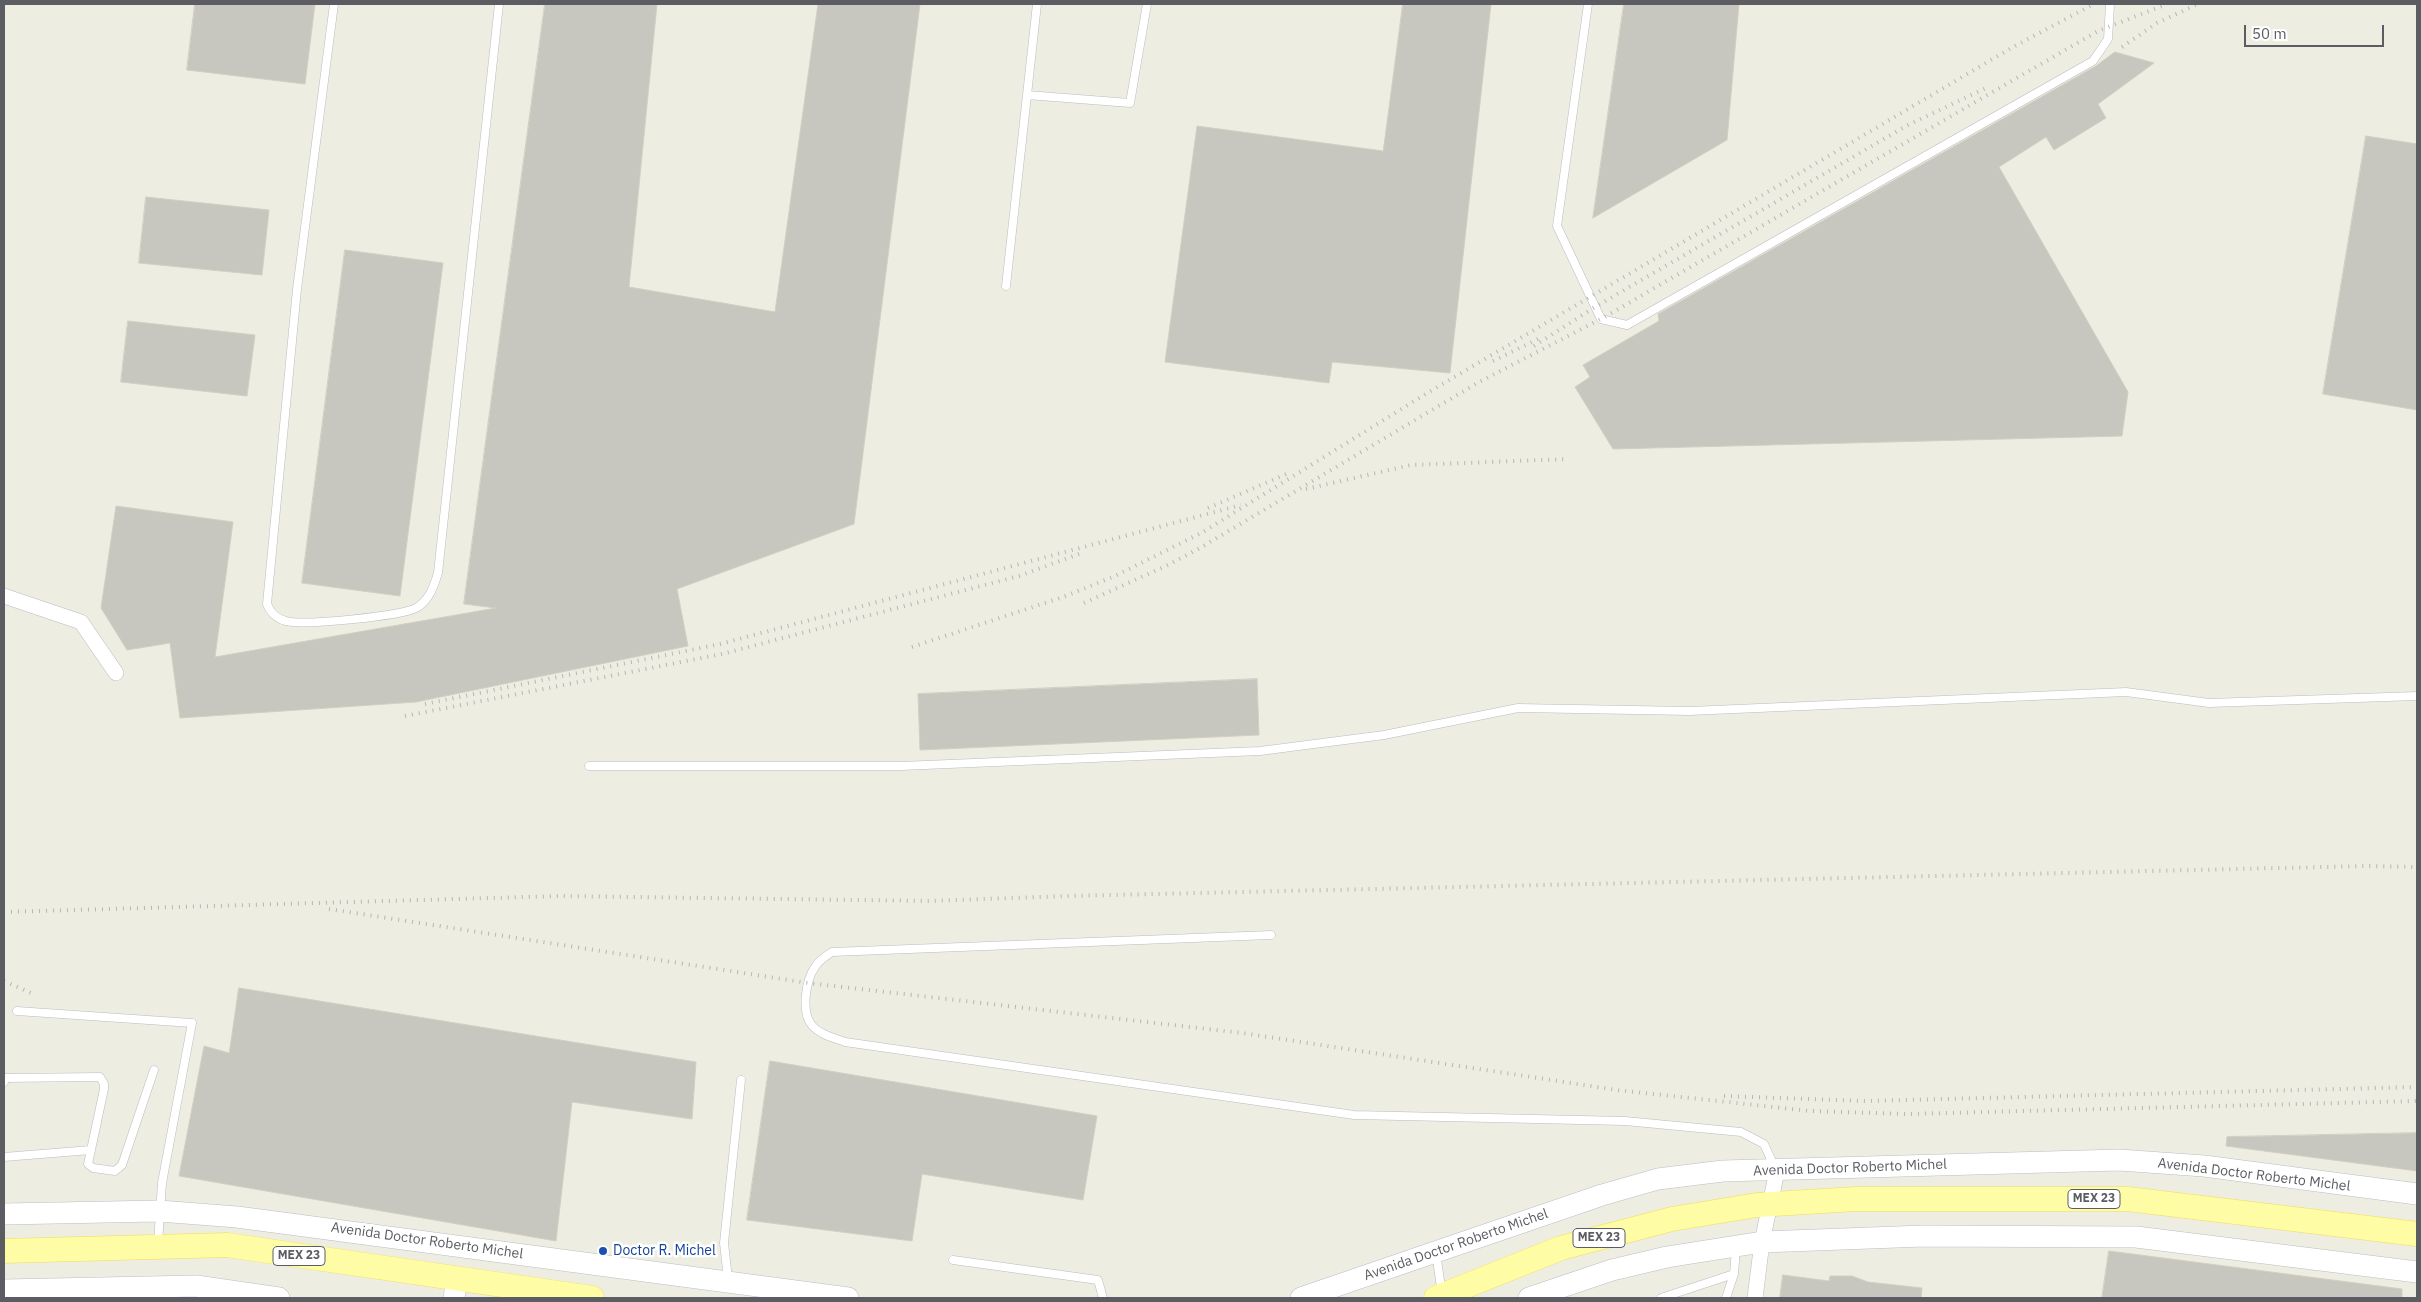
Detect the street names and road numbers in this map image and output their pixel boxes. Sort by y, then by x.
street label: Avenida Doctor Roberto Michel [2157,1155,2351,1195]
street label: Avenida Doctor Roberto Michel [1753,1156,1947,1180]
road number: MEX 23 [2068,1190,2120,1208]
street label: Avenida Doctor Roberto Michel [1362,1205,1550,1285]
street label: Avenida Doctor Roberto Michel [330,1219,524,1263]
road number: MEX 23 [1573,1228,1625,1248]
road number: MEX 23 [273,1246,325,1266]

